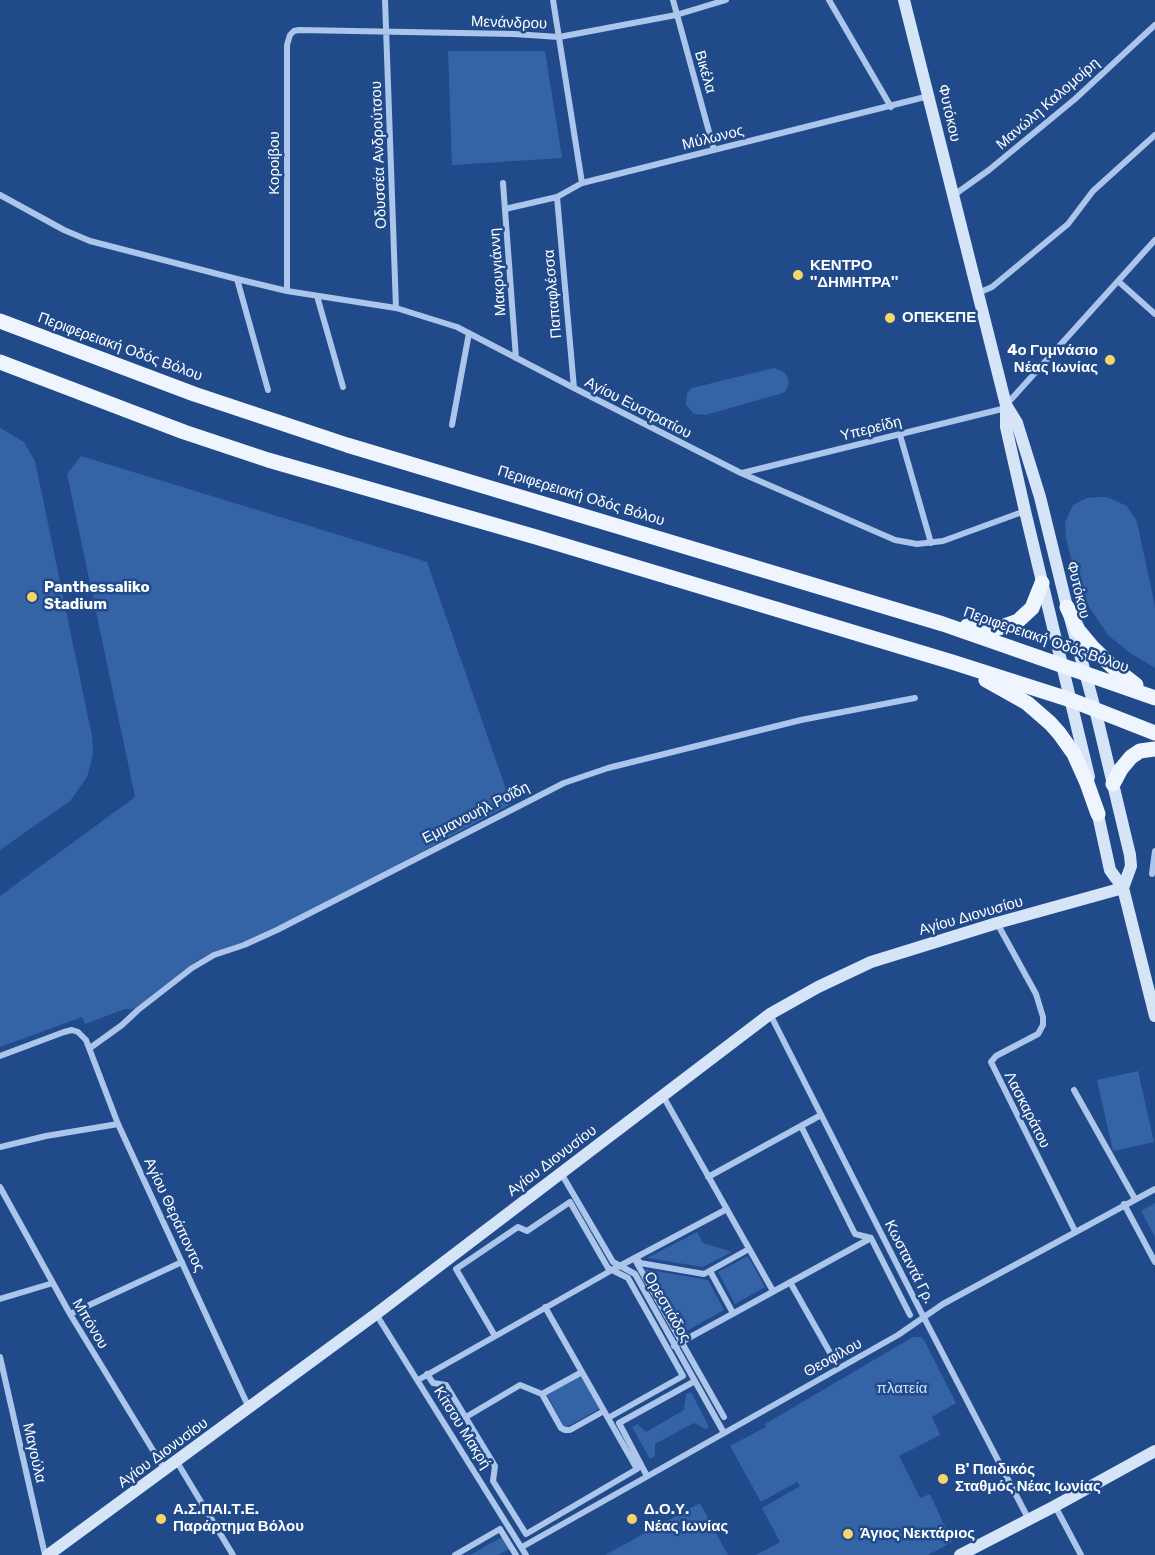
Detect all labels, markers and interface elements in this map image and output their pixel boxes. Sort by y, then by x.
street label: Μενάνδρου [471,13,547,33]
street label: Βικέλα [690,49,720,95]
street label: Μανώλη Καλομοίρη [993,54,1103,154]
street label: Οδυσσέα Ανδρούτσου [367,81,391,229]
street label: Φυτόκου [934,83,964,143]
street label: Μύλωνος [680,122,746,154]
street label: Κοροίβου [266,131,284,195]
street label: Μακρυγιάννη [486,227,510,317]
street label: Παπαφλέσσα [540,249,566,339]
place label: ΚΕΝΤΡΟ ''ΔΗΜΗΤΡΑ'' [810,257,898,292]
marker: ΚΕΝΤΡΟ ''ΔΗΜΗΤΡΑ'' [791,268,805,282]
street label: Περιφερειακή Οδός Βόλου [35,309,205,385]
place label: ΟΠΕΚΕΠΕ [902,309,976,327]
marker: ΟΠΕΚΕΠΕ [883,311,897,325]
place label: 4ο Γυμνάσιο Νέας Ιωνίας [1007,342,1098,377]
marker: 4ο Γυμνάσιο Νέας Ιωνίας [1103,353,1117,367]
street label: Αγίου Ευστρατίου [582,373,694,443]
street label: Υπερείδη [839,413,903,445]
street label: Περιφερειακή Οδός Βόλου [495,462,667,530]
street label: Φυτόκου [1062,560,1094,620]
place label: Panthessaliko Stadium [44,579,150,614]
marker: Panthessaliko Stadium [25,590,39,604]
street label: Περιφερειακή Οδός Βόλου [961,603,1131,677]
street label: Εμμανουήλ Ροΐδη [419,778,533,848]
street label: Αγίου Διονυσίου [917,893,1025,939]
street label: Λασκαράτου [1000,1069,1054,1151]
street label: Αγίου Διονυσίου [504,1122,600,1200]
street label: Αγίου Θεράποντος [140,1155,208,1275]
street label: Κωσταντά Γρ. [880,1217,938,1307]
street label: Ορεστιάδος [640,1269,694,1345]
street label: Μπόνου [68,1296,112,1352]
street label: Θεοφίλου [801,1335,865,1381]
park label: πλατεία [877,1380,927,1398]
street label: Κίτσου Μακρή [429,1383,495,1473]
street label: Αγίου Διονυσίου [114,1414,212,1492]
street label: Μαγούλα [18,1421,50,1485]
place label: Β' Παιδικός Σταθμός Νέας Ιωνίας [955,1461,1101,1496]
marker: Β' Παιδικός Σταθμός Νέας Ιωνίας [936,1472,950,1486]
place label: Α.Σ.ΠΑΙ.Τ.Ε. Παράρτημα Βόλου [173,1501,304,1536]
place label: Δ.Ο.Υ. Νέας Ιωνίας [644,1501,728,1536]
marker: Α.Σ.ΠΑΙ.Τ.Ε. Παράρτημα Βόλου [154,1512,168,1526]
marker: Δ.Ο.Υ. Νέας Ιωνίας [625,1512,639,1526]
place label: Άγιος Νεκτάριος [860,1525,975,1543]
marker: Άγιος Νεκτάριος [841,1527,855,1541]

